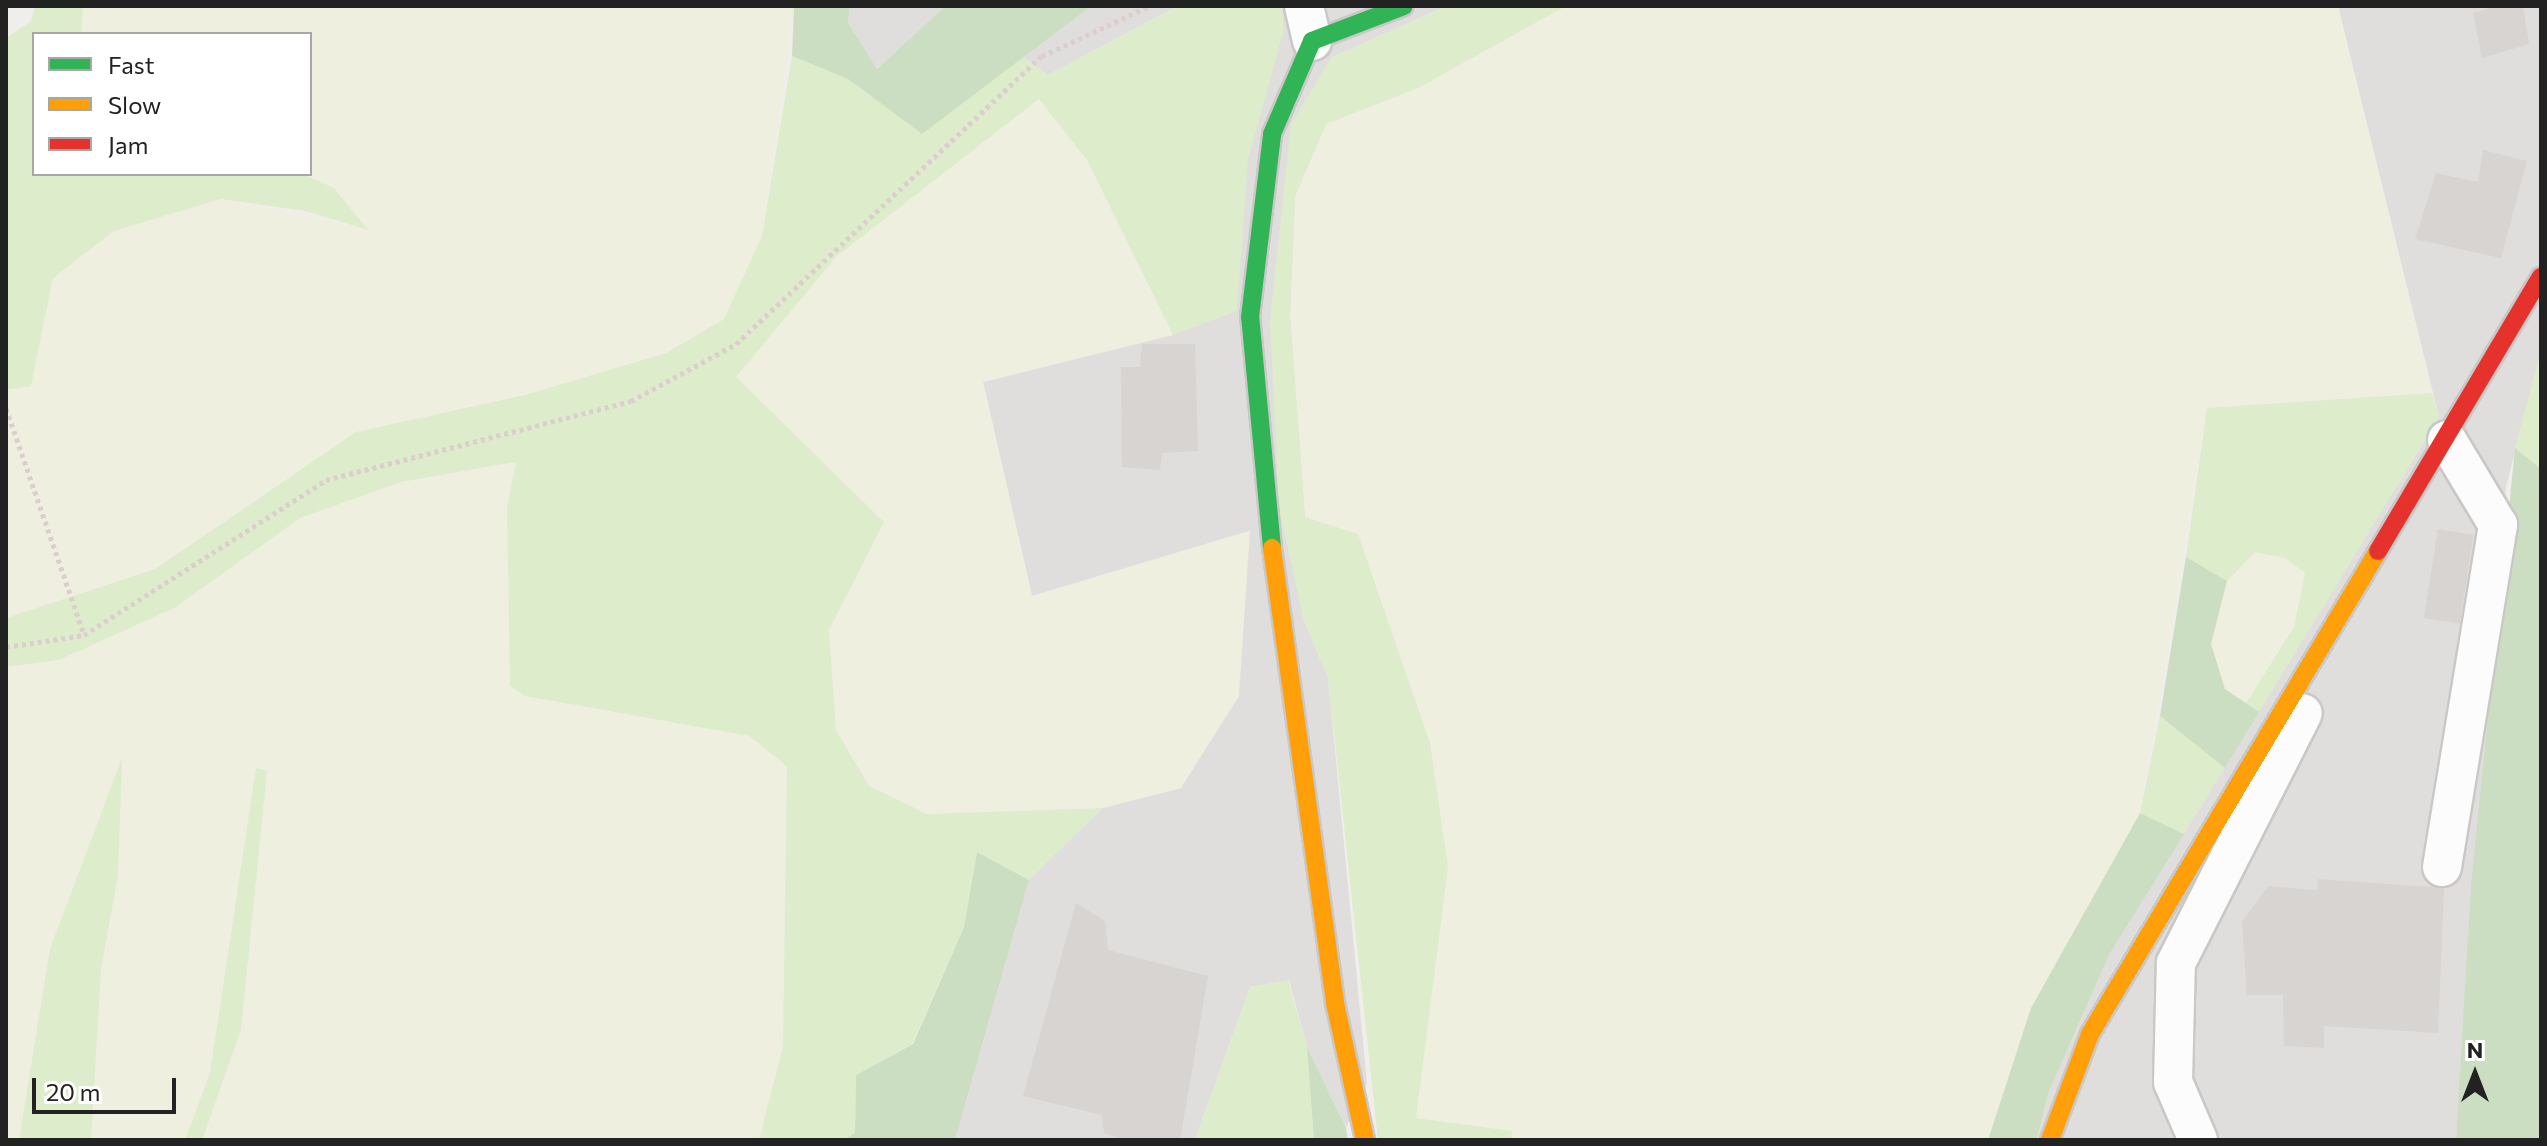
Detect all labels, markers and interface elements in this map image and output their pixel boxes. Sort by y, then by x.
legend [32,32,312,176]
text: Fast [108,50,155,79]
text: Slow [108,90,161,119]
text: Jam [108,130,148,159]
north arrow [2435,1034,2515,1114]
text: N [2467,1036,2483,1063]
scale bar [36,1062,180,1112]
text: 20 m [46,1077,100,1106]

